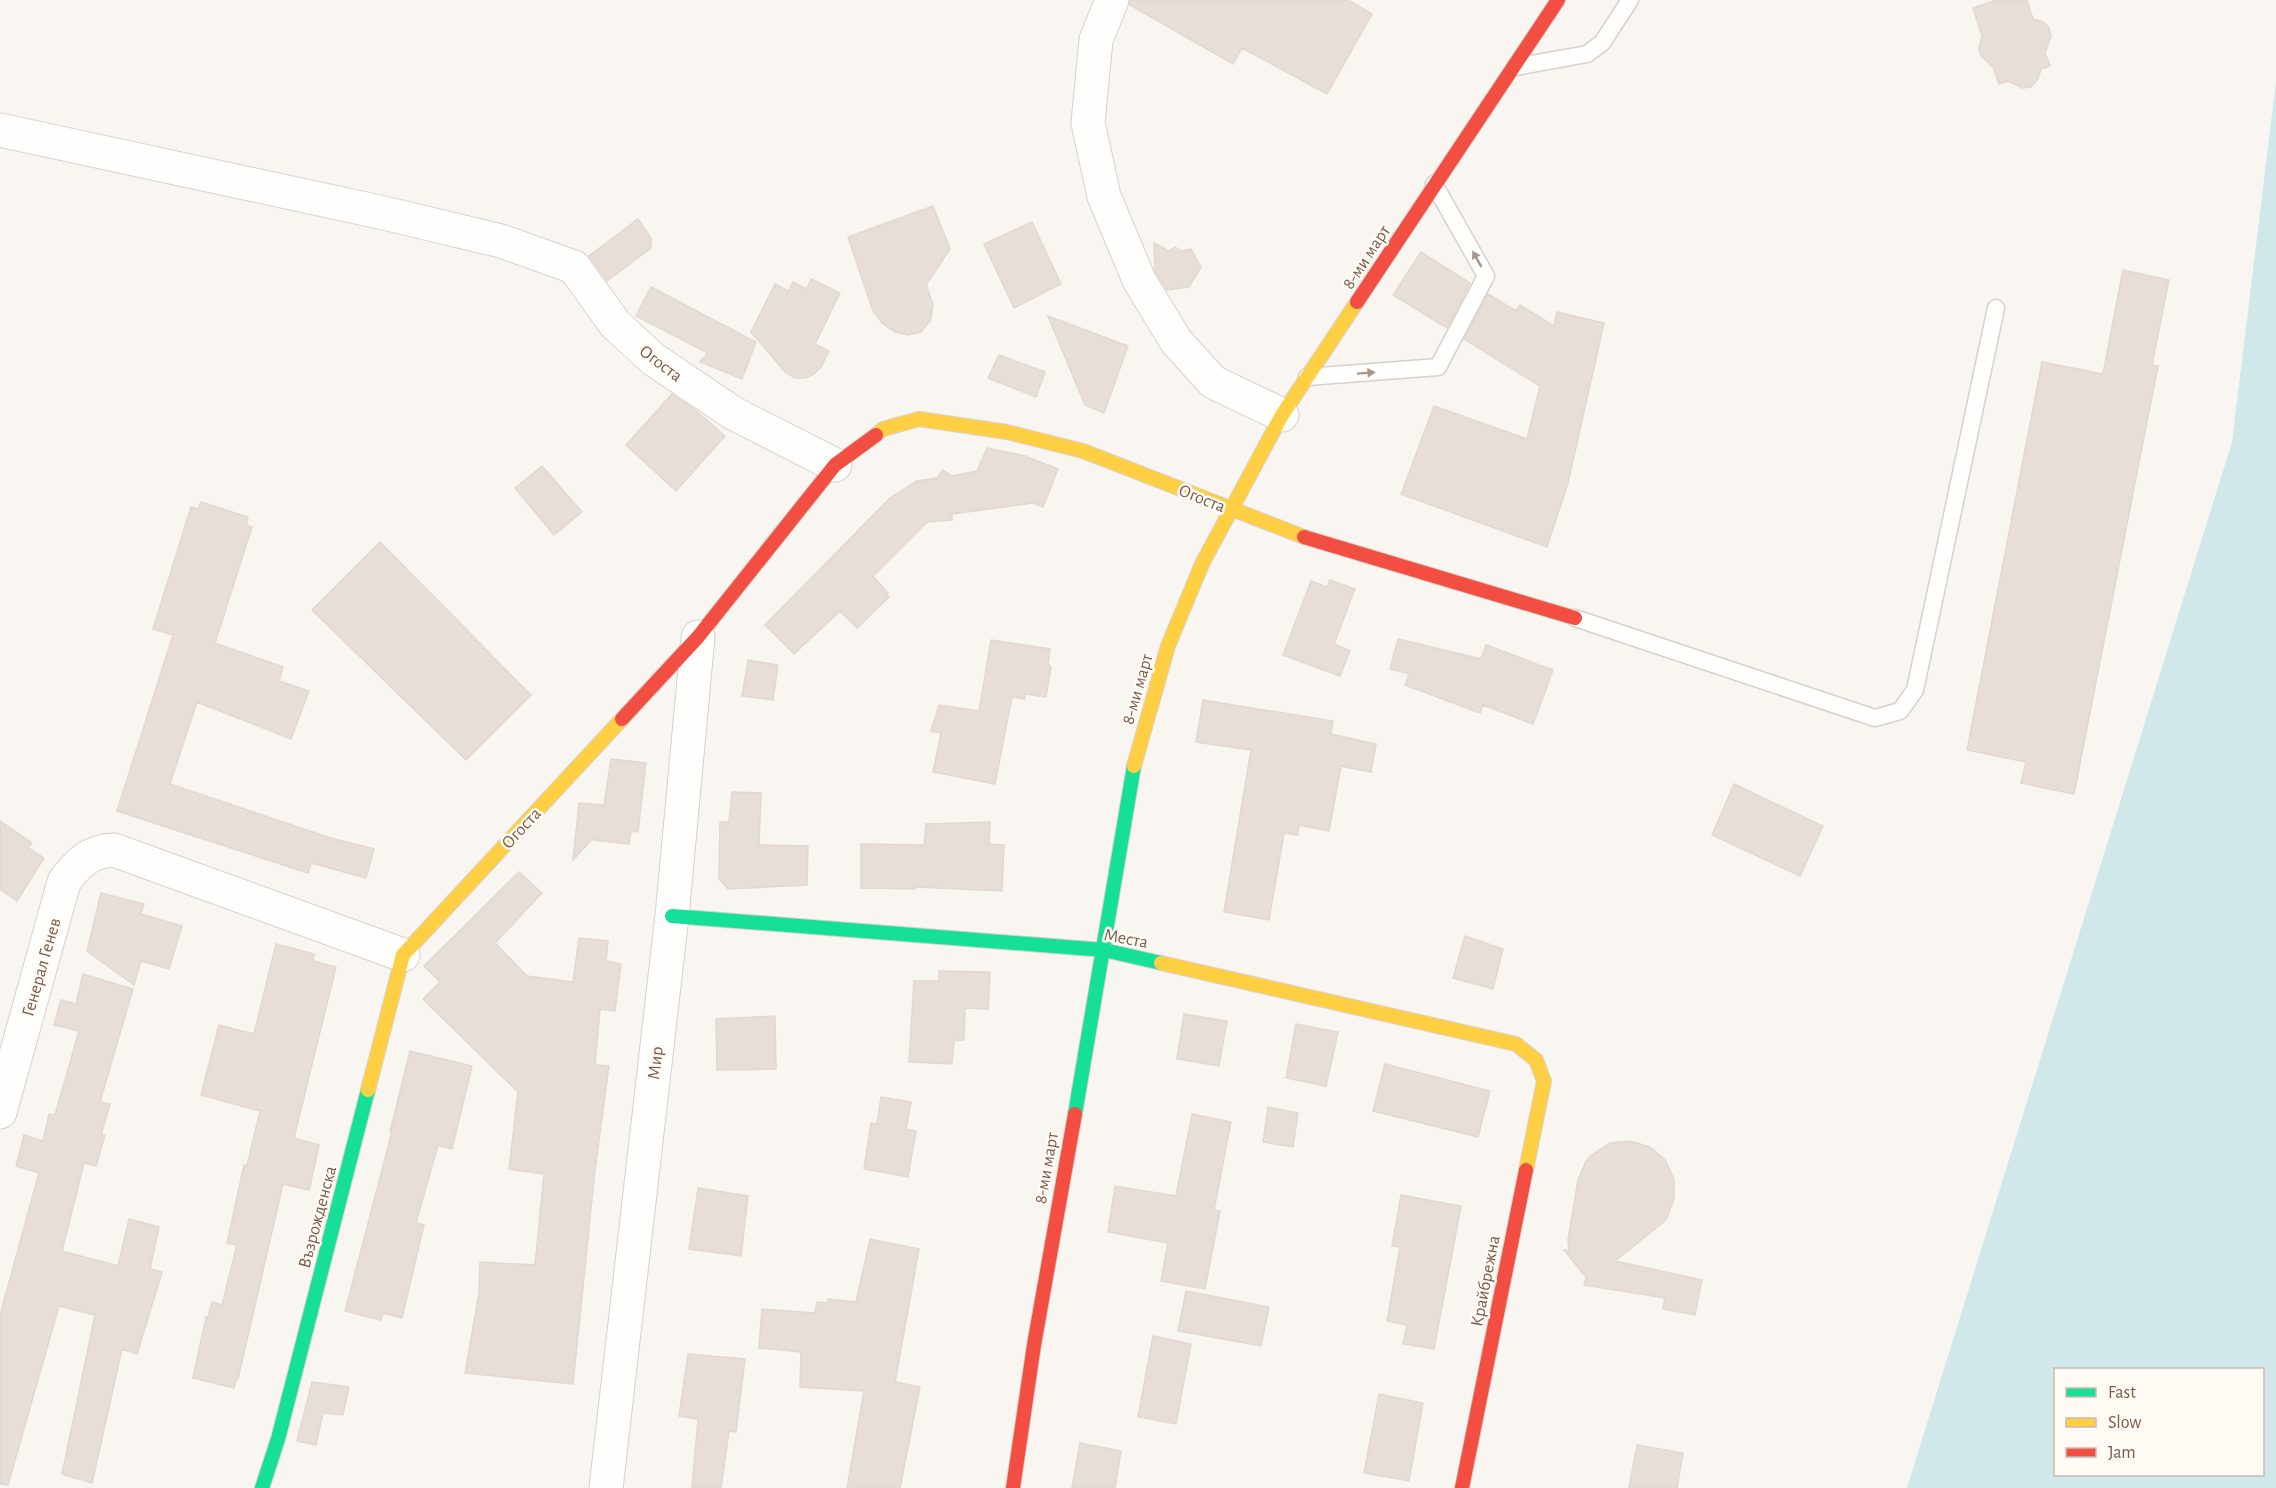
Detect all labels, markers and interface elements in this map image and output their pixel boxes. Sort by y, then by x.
street label: 8-ми март [1340,222,1394,293]
one-way arrow [1471,251,1482,267]
street label: Огоста [636,342,685,386]
one-way arrow [1356,368,1375,377]
street label: Огоста [1176,481,1228,516]
street label: 8-ми март [1119,652,1157,726]
street label: Огоста [499,805,545,853]
street label: Генерал Генев [19,916,65,1019]
street label: Места [1102,926,1149,952]
street label: Мир [645,1046,667,1081]
street label: 8-ми март [1032,1131,1062,1205]
street label: Възрожденска [296,1164,340,1270]
street label: Крайбрежна [1467,1234,1504,1328]
legend [2054,1368,2264,1476]
text: Fast [2108,1384,2136,1402]
text: Slow [2108,1414,2141,1432]
text: Jam [2108,1444,2136,1462]

